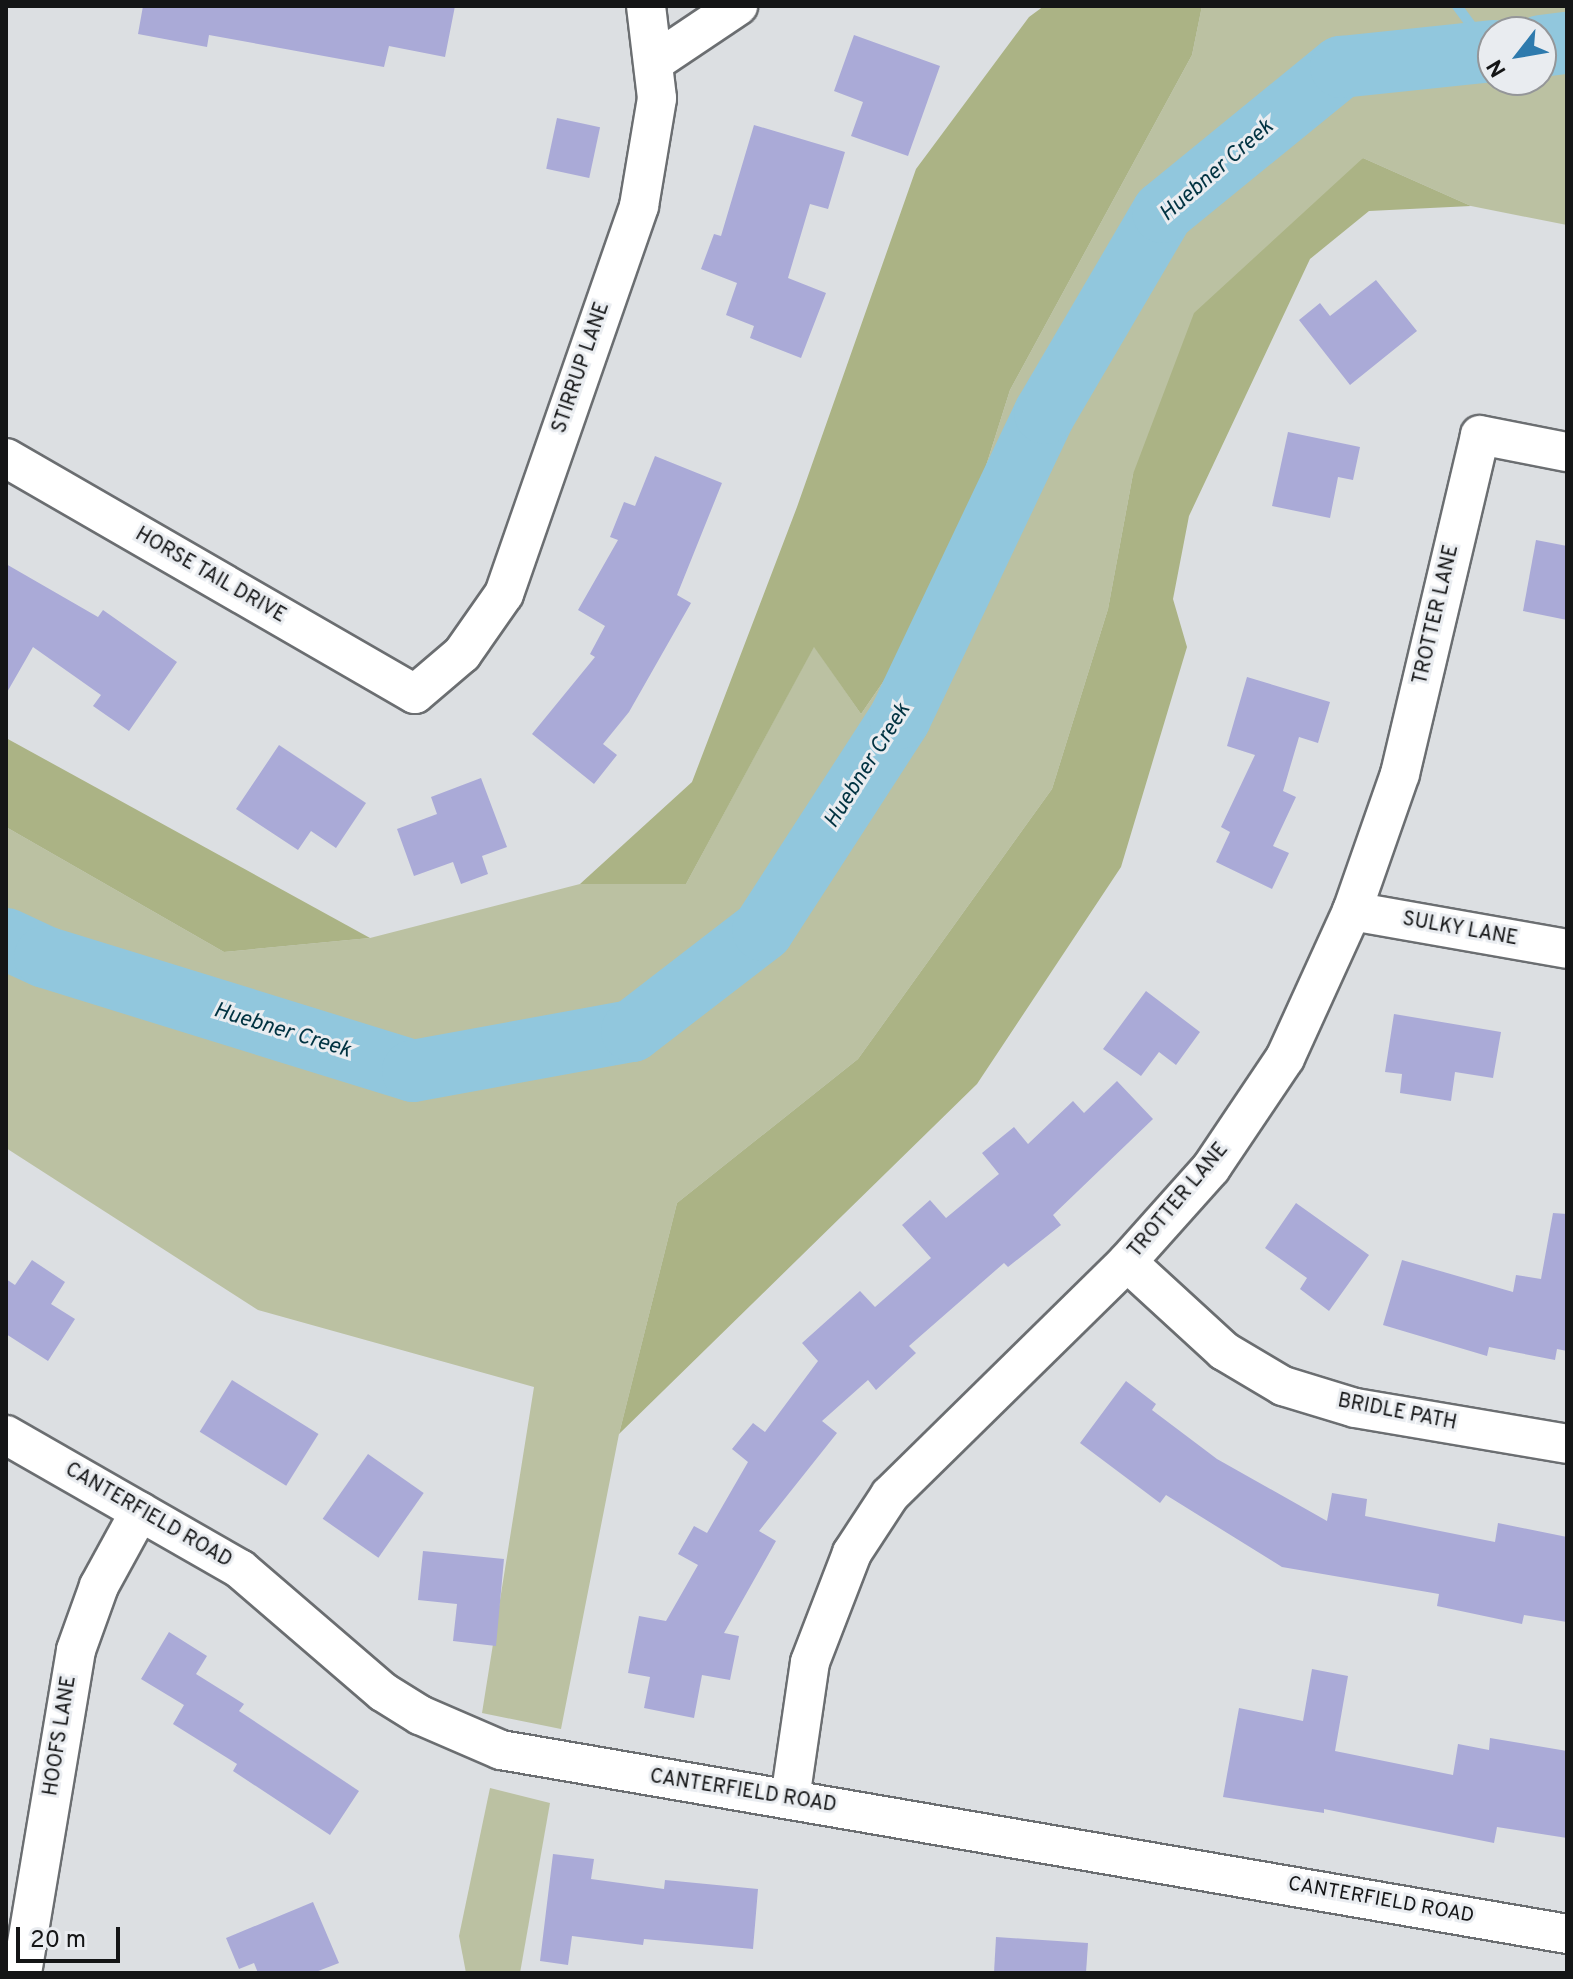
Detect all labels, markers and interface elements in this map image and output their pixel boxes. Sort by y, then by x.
north arrow [1477,16,1557,96]
text: N [1482,54,1513,81]
water label: Huebner Creek [1155,114,1279,228]
street label: STIRRUP LANE [548,299,616,437]
street label: HORSE TAIL DRIVE [130,523,290,629]
street label: TROTTER LANE [1409,543,1465,687]
water label: Huebner Creek [819,699,917,833]
street label: SULKY LANE [1400,908,1520,952]
water label: Huebner Creek [210,998,354,1064]
street label: TROTTER LANE [1124,1139,1234,1263]
street label: BRIDLE PATH [1335,1390,1459,1436]
street label: CANTERFIELD ROAD [60,1458,236,1574]
street label: HOOFS LANE [40,1674,82,1798]
street label: CANTERFIELD ROAD [648,1765,838,1819]
street label: CANTERFIELD ROAD [1286,1873,1476,1929]
scale bar [20,1911,124,1961]
text: 20 m [30,1926,86,1956]

